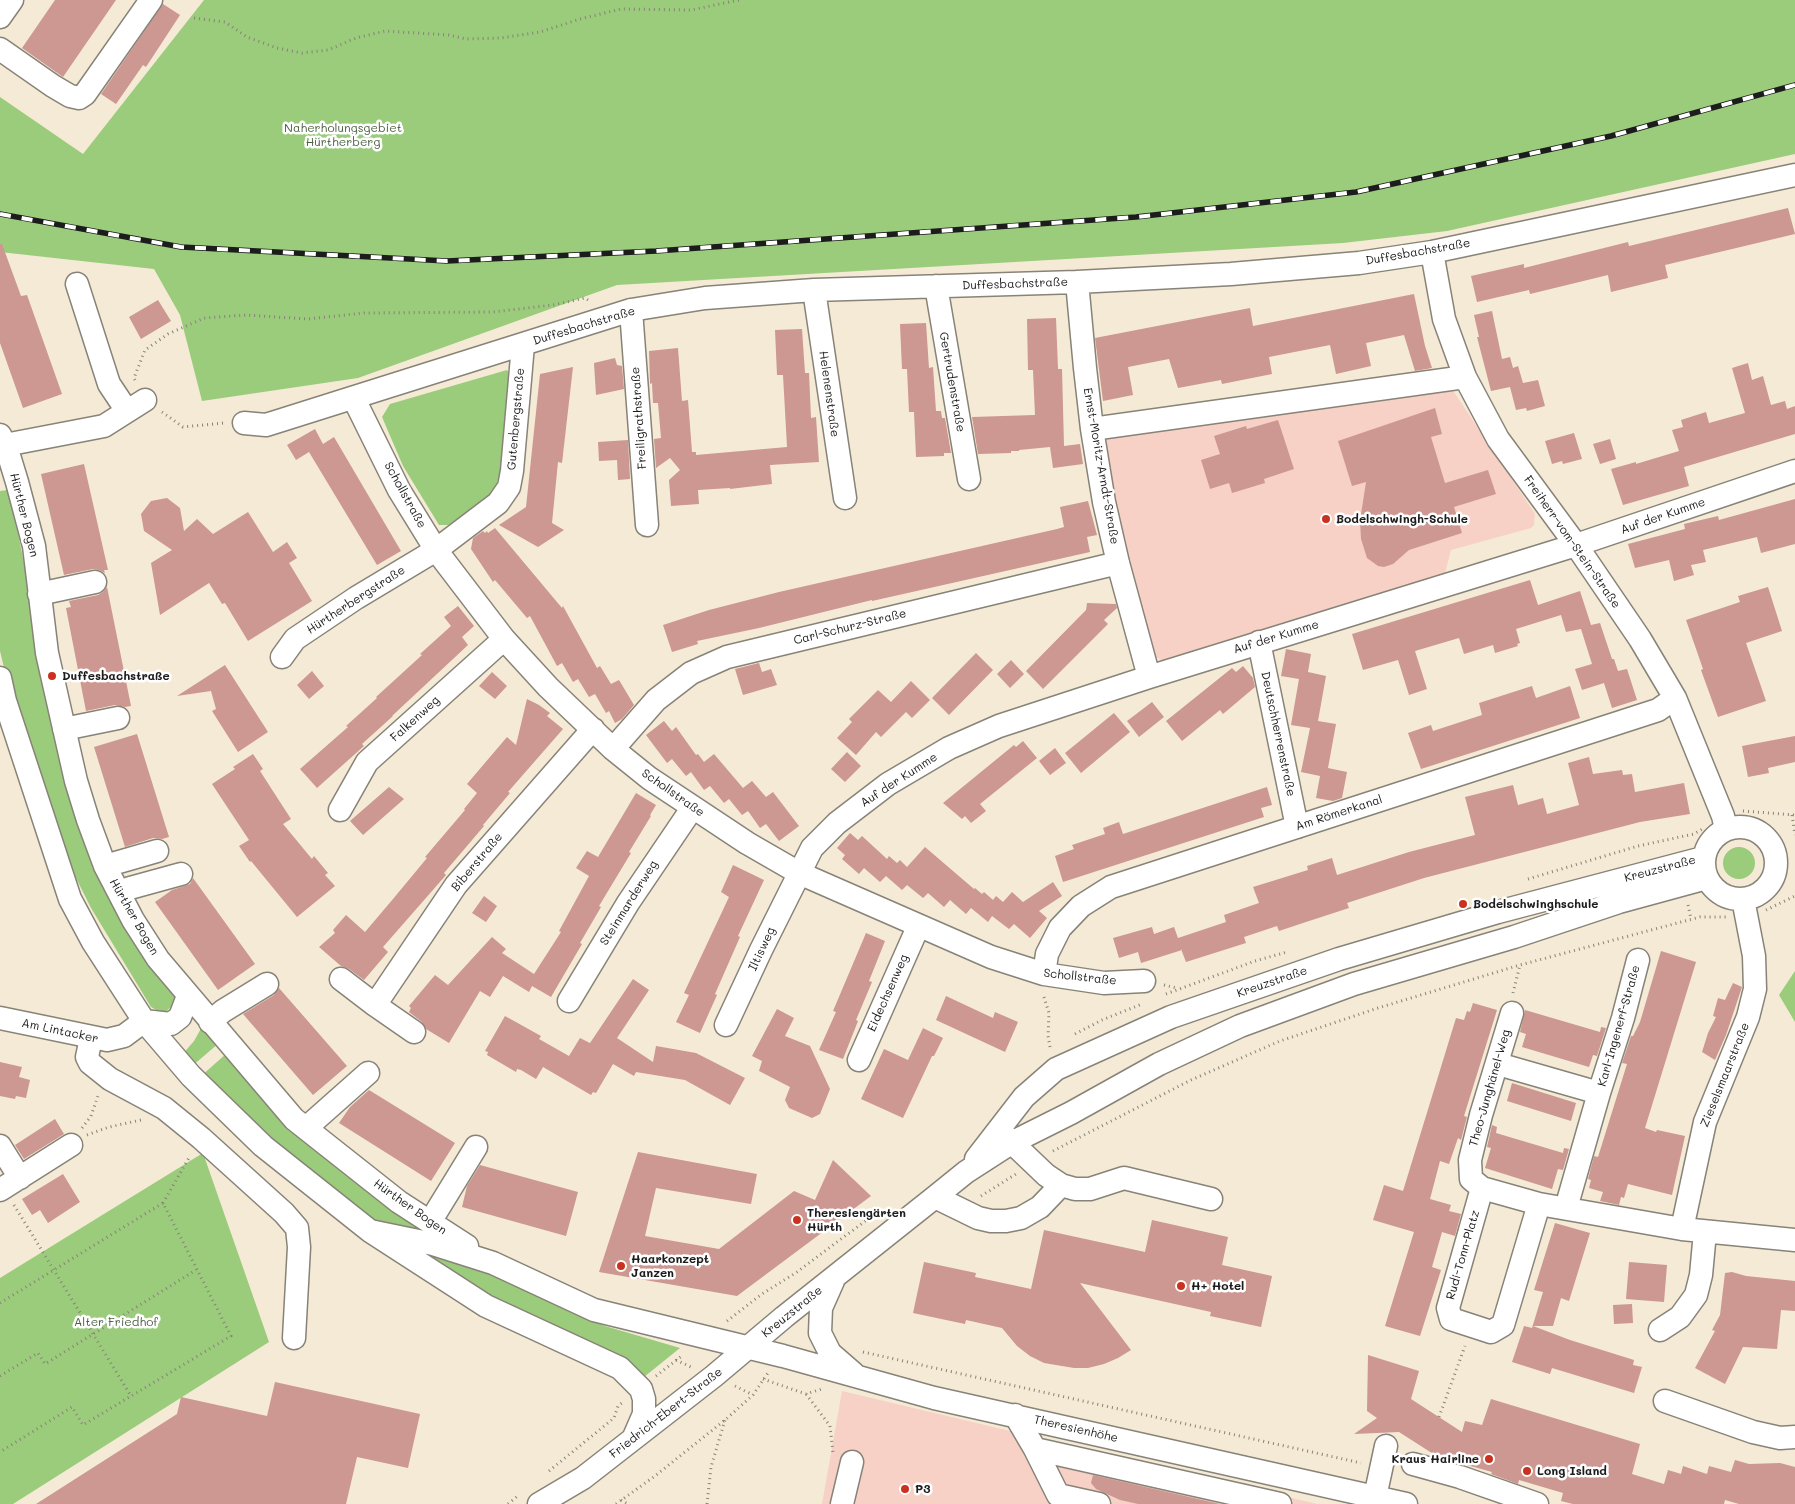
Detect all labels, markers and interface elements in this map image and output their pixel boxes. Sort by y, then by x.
park label: Naherholungsgebiet Hürtherberg [284,121,402,149]
street label: Duffesbachstraße [1365,236,1471,268]
street label: Duffesbachstraße [962,275,1068,293]
street label: Duffesbachstraße [531,304,637,348]
street label: Gertrudenstraße [936,331,968,433]
street label: Helenenstraße [816,350,842,438]
street label: Freiligrathstraße [628,366,650,470]
street label: Gutenbergstraße [504,367,528,471]
street label: Ernst-Moritz-Arndt-Straße [1080,387,1122,545]
street label: Schollstraße [381,459,429,531]
street label: Hürther Bogen [7,471,41,559]
street label: Freiherr-vom-Stein-Straße [1521,473,1623,611]
street label: Auf der Kumme [1619,495,1707,537]
place label: Bodelschwingh-Schule [1336,512,1468,526]
marker: Bodelschwingh-Schule [1320,513,1332,525]
street label: Hürtherbergstraße [304,563,408,637]
street label: Carl-Schurz-Straße [792,606,908,648]
street label: Auf der Kumme [1231,617,1321,657]
place label: Duffesbachstraße [62,669,170,683]
marker: Duffesbachstraße [46,670,58,682]
street label: Deutschherrenstraße [1258,670,1298,798]
street label: Falkenweg [387,693,443,745]
street label: Auf der Kumme [858,750,940,810]
street label: Schollstraße [639,766,707,820]
street label: Am Römerkanal [1294,792,1384,834]
street label: Biberstraße [448,830,506,894]
street label: Kreuzstraße [1623,853,1697,885]
street label: Steinmarderweg [597,858,661,948]
street label: Hürther Bogen [106,876,162,958]
place label: Bodelschwinghschule [1473,897,1598,911]
marker: Bodelschwinghschule [1457,898,1469,910]
street label: Iltisweg [746,925,778,973]
street label: Eidechsenweg [865,952,911,1034]
street label: Kreuzstraße [1235,963,1309,1001]
street label: Karl-Ingenerf-Straße [1595,964,1643,1088]
street label: Schollstraße [1043,966,1117,988]
street label: Am Lintacker [20,1016,100,1046]
street label: Zieselsmaarstraße [1697,1021,1753,1129]
street label: Theo-Junghänel-Weg [1466,1028,1514,1148]
street label: Hürther Bogen [371,1176,449,1238]
place label: Theresiengärten Hürth [807,1206,906,1234]
street label: Rudi-Tonn-Platz [1443,1209,1483,1301]
marker: Theresiengärten Hürth [791,1214,803,1226]
place label: Haarkonzept Janzen [631,1252,709,1280]
marker: Haarkonzept Janzen [615,1260,627,1272]
place label: H+ Hotel [1191,1279,1244,1293]
marker: H+ Hotel [1175,1280,1187,1292]
street label: Kreuzstraße [759,1283,825,1341]
park label: Alter Friedhof [74,1315,158,1329]
street label: Friedrich-Ebert-Straße [607,1365,725,1461]
street label: Theresienhöhe [1032,1412,1120,1446]
place label: Kraus Hairline [1392,1452,1479,1466]
marker: Kraus Hairline [1483,1453,1495,1465]
place label: Long Island [1537,1464,1607,1478]
marker: Long Island [1521,1465,1533,1477]
place label: P3 [915,1482,930,1496]
marker: P3 [899,1483,911,1495]

